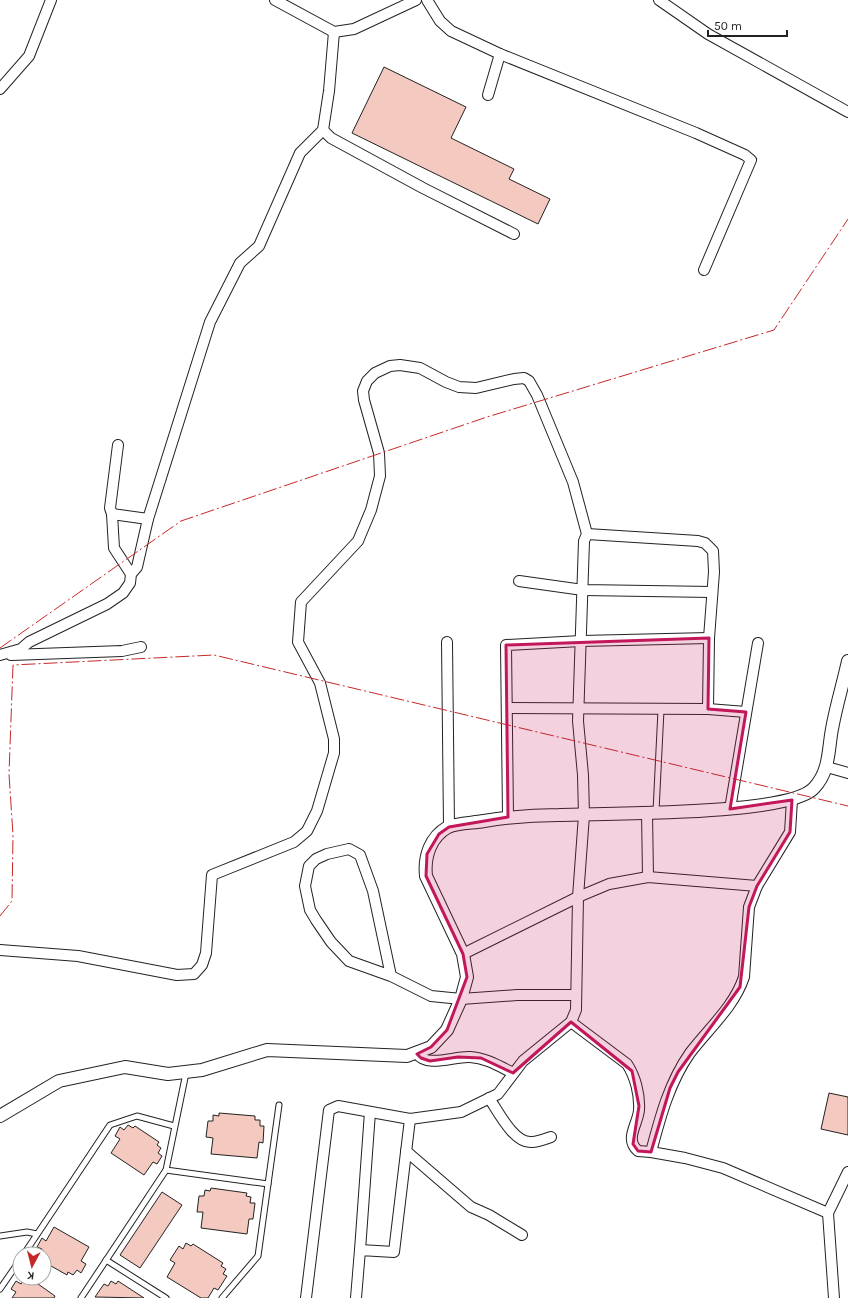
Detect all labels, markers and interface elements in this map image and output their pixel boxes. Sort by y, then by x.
scale bar [708,12,787,38]
text: 50 m [714,19,742,33]
north arrow [12,1246,52,1286]
text: K [26,1268,35,1282]

